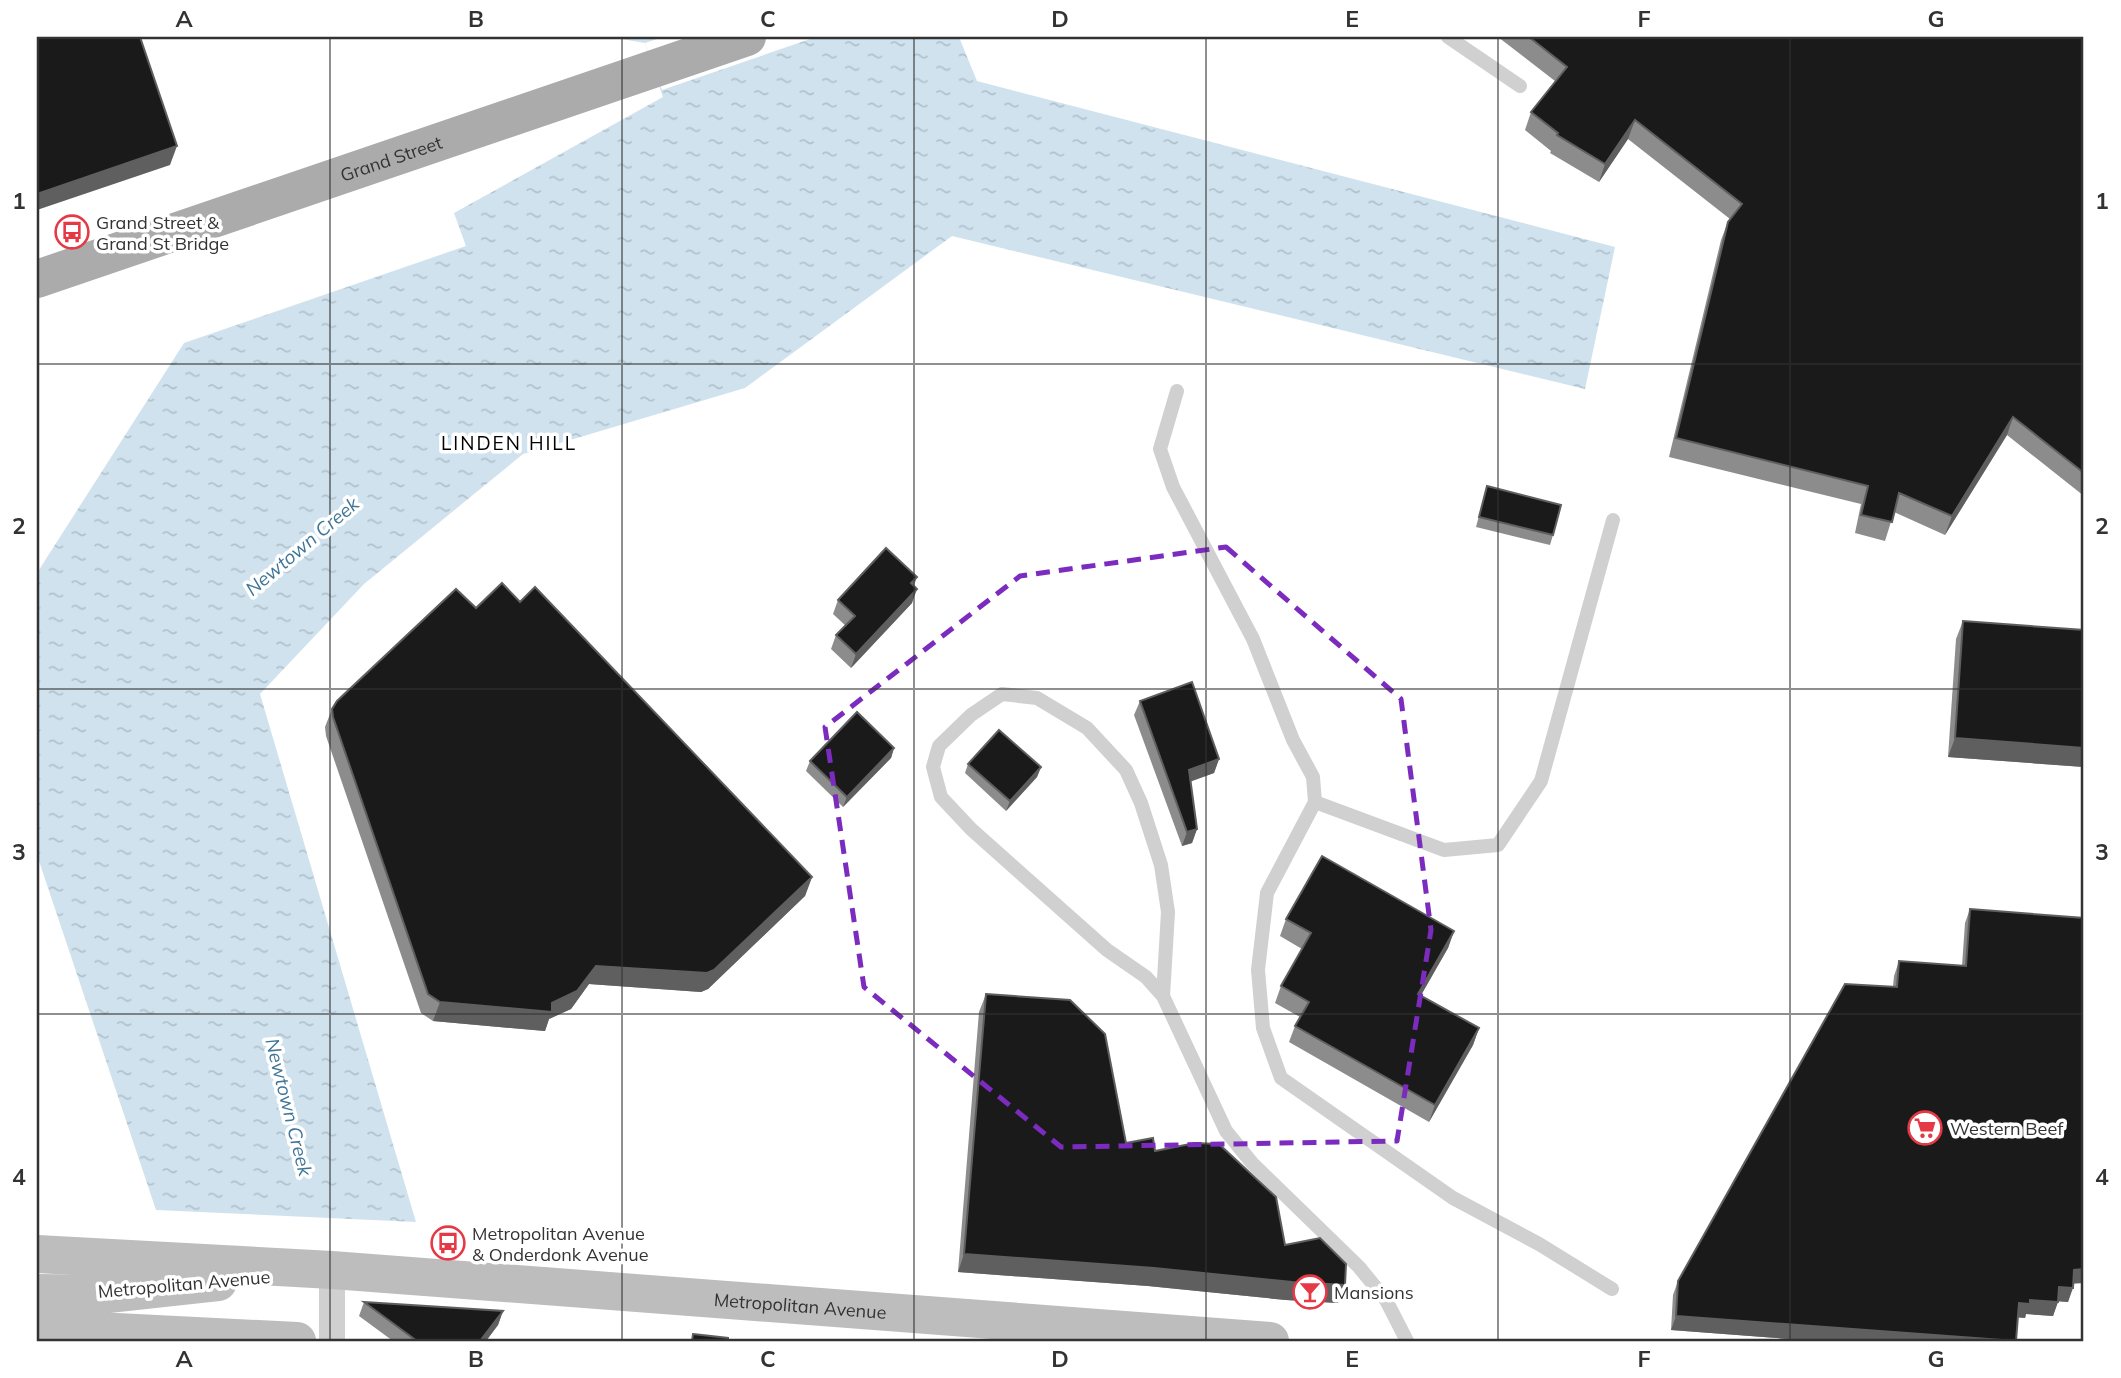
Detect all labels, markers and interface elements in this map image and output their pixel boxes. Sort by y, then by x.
text: A [175,4,193,33]
text: B [468,4,484,33]
text: C [760,4,776,33]
text: D [1051,4,1069,33]
text: E [1345,4,1359,33]
text: F [1637,4,1651,33]
text: G [1927,4,1945,33]
street label: Grand Street [337,130,445,186]
text: 1 [12,186,26,215]
text: 1 [2095,186,2109,215]
place label: Grand Street & Grand St Bridge [96,211,229,255]
bus stop icon: Grand Street & Grand St Bridge [53,213,91,251]
district label: LINDEN HILL [441,431,577,455]
water label: Newtown Creek [240,491,365,601]
text: 2 [12,511,26,540]
text: 2 [2095,511,2109,540]
text: 3 [12,837,26,866]
text: 3 [2095,837,2109,866]
water label: Newtown Creek [260,1036,318,1180]
supermarket icon: Western Beef [1906,1109,1944,1147]
place label: Western Beef [1950,1117,2064,1140]
text: 4 [12,1162,26,1191]
text: 4 [2095,1162,2109,1191]
place label: Metropolitan Avenue & Onderdonk Avenue [472,1222,649,1266]
bus stop icon: Metropolitan Avenue & Onderdonk Avenue [429,1224,467,1262]
street label: Metropolitan Avenue [97,1265,271,1303]
bar icon: Mansions [1291,1273,1329,1311]
place label: Mansions [1334,1281,1414,1304]
street label: Metropolitan Avenue [713,1287,887,1323]
text: A [175,1344,193,1373]
text: B [468,1344,484,1373]
text: C [760,1344,776,1373]
text: D [1051,1344,1069,1373]
text: E [1345,1344,1359,1373]
text: F [1637,1344,1651,1373]
text: G [1927,1344,1945,1373]

